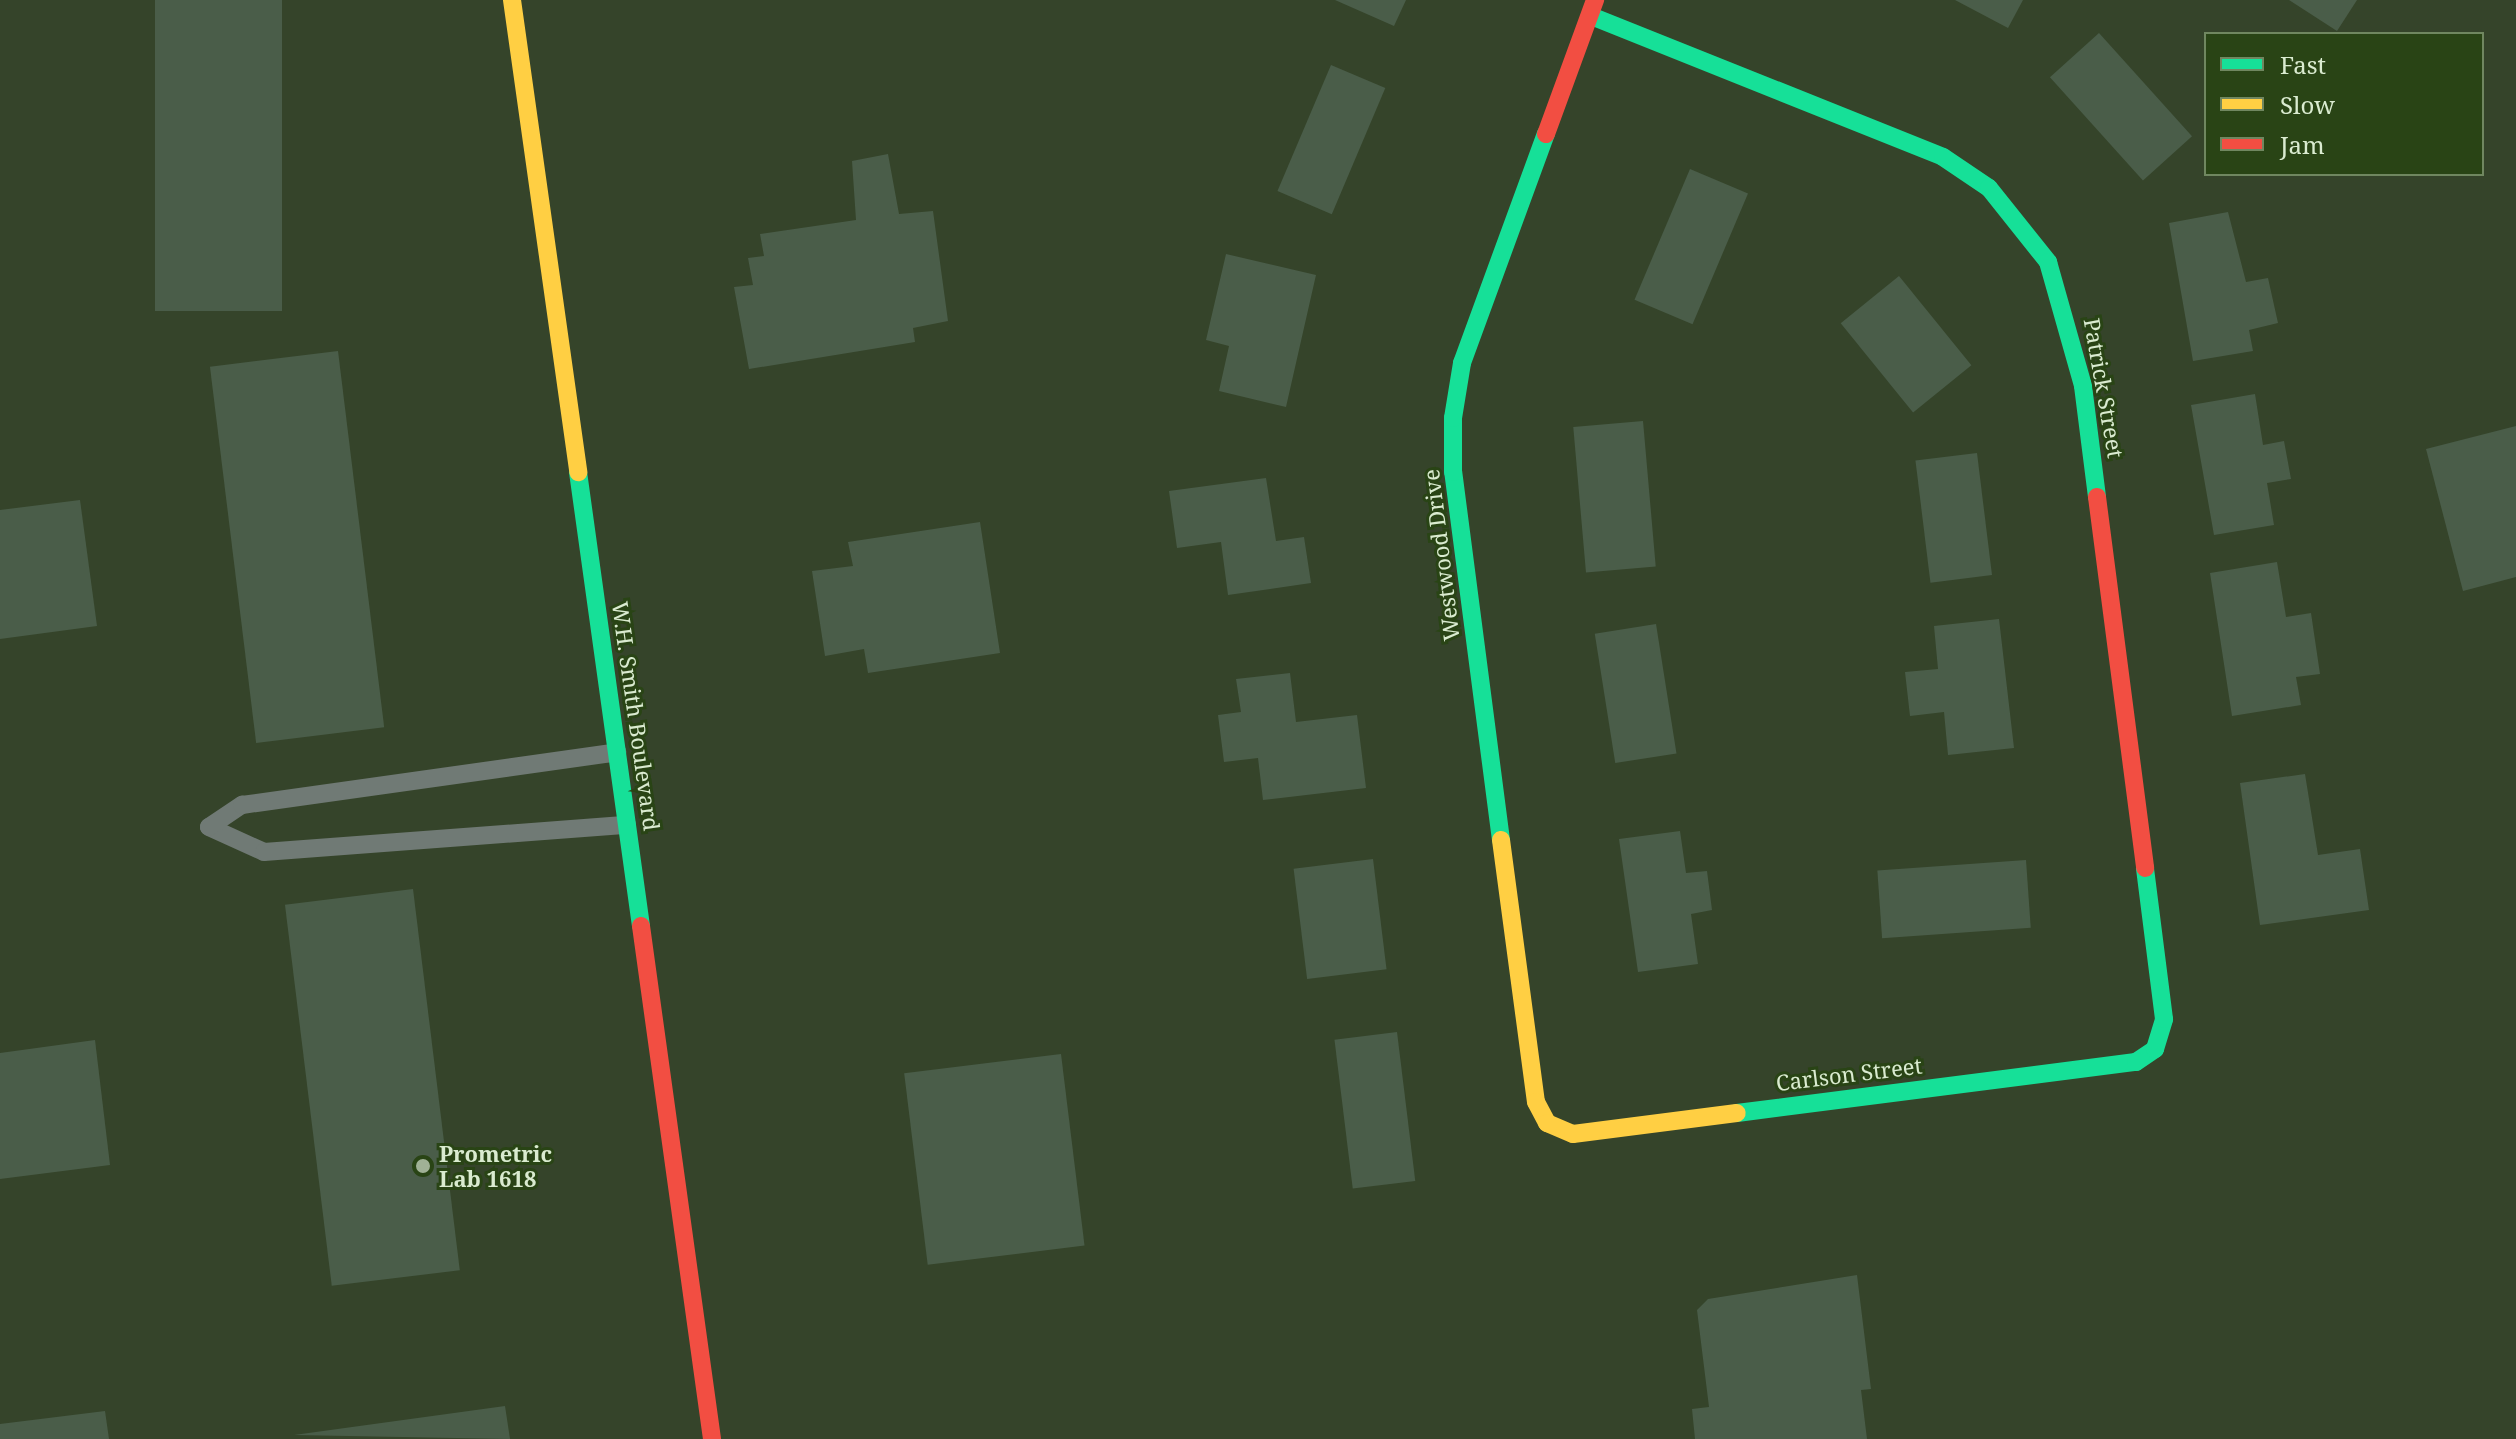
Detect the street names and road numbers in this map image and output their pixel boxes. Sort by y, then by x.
street label: Patrick Street [2079,316,2129,460]
street label: Westwood Drive [1417,468,1465,642]
street label: W.H. Smith Boulevard [607,600,665,832]
street label: Carlson Street [1774,1052,1924,1096]

